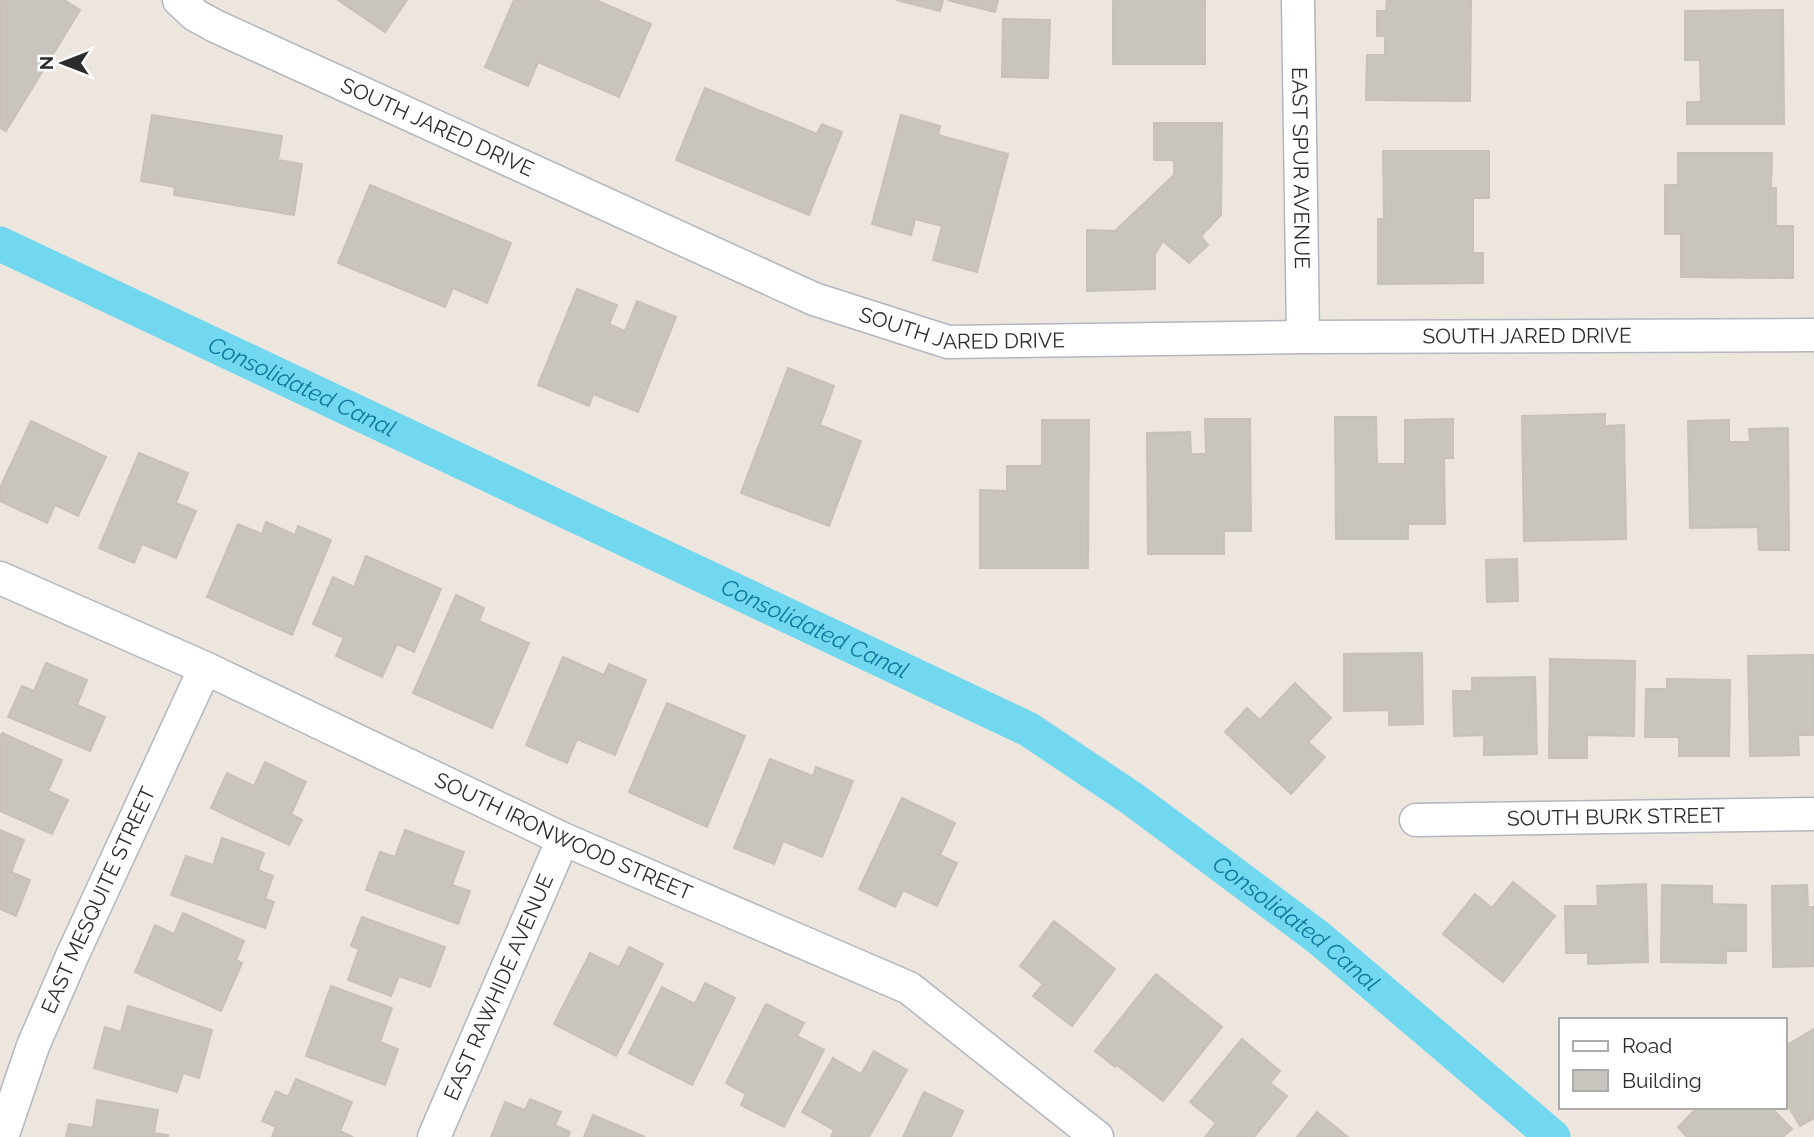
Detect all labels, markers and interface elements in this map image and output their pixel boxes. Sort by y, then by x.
north arrow [28,28,98,98]
text: N [35,56,57,70]
street label: EAST SPUR AVENUE [1287,67,1315,269]
street label: SOUTH JARED DRIVE [337,72,538,182]
street label: SOUTH JARED DRIVE [856,301,1065,354]
street label: SOUTH JARED DRIVE [1422,323,1632,349]
water label: Consolidated Canal [204,330,400,442]
water label: Consolidated Canal [717,572,913,684]
street label: SOUTH IRONWOOD STREET [431,767,696,905]
street label: EAST MESQUITE STREET [36,782,161,1017]
street label: SOUTH BURK STREET [1507,802,1725,831]
water label: Consolidated Canal [1208,850,1385,996]
street label: EAST RAWHIDE AVENUE [438,870,558,1104]
legend [1559,1018,1786,1109]
text: Road [1622,1033,1672,1058]
text: Building [1622,1068,1702,1093]

